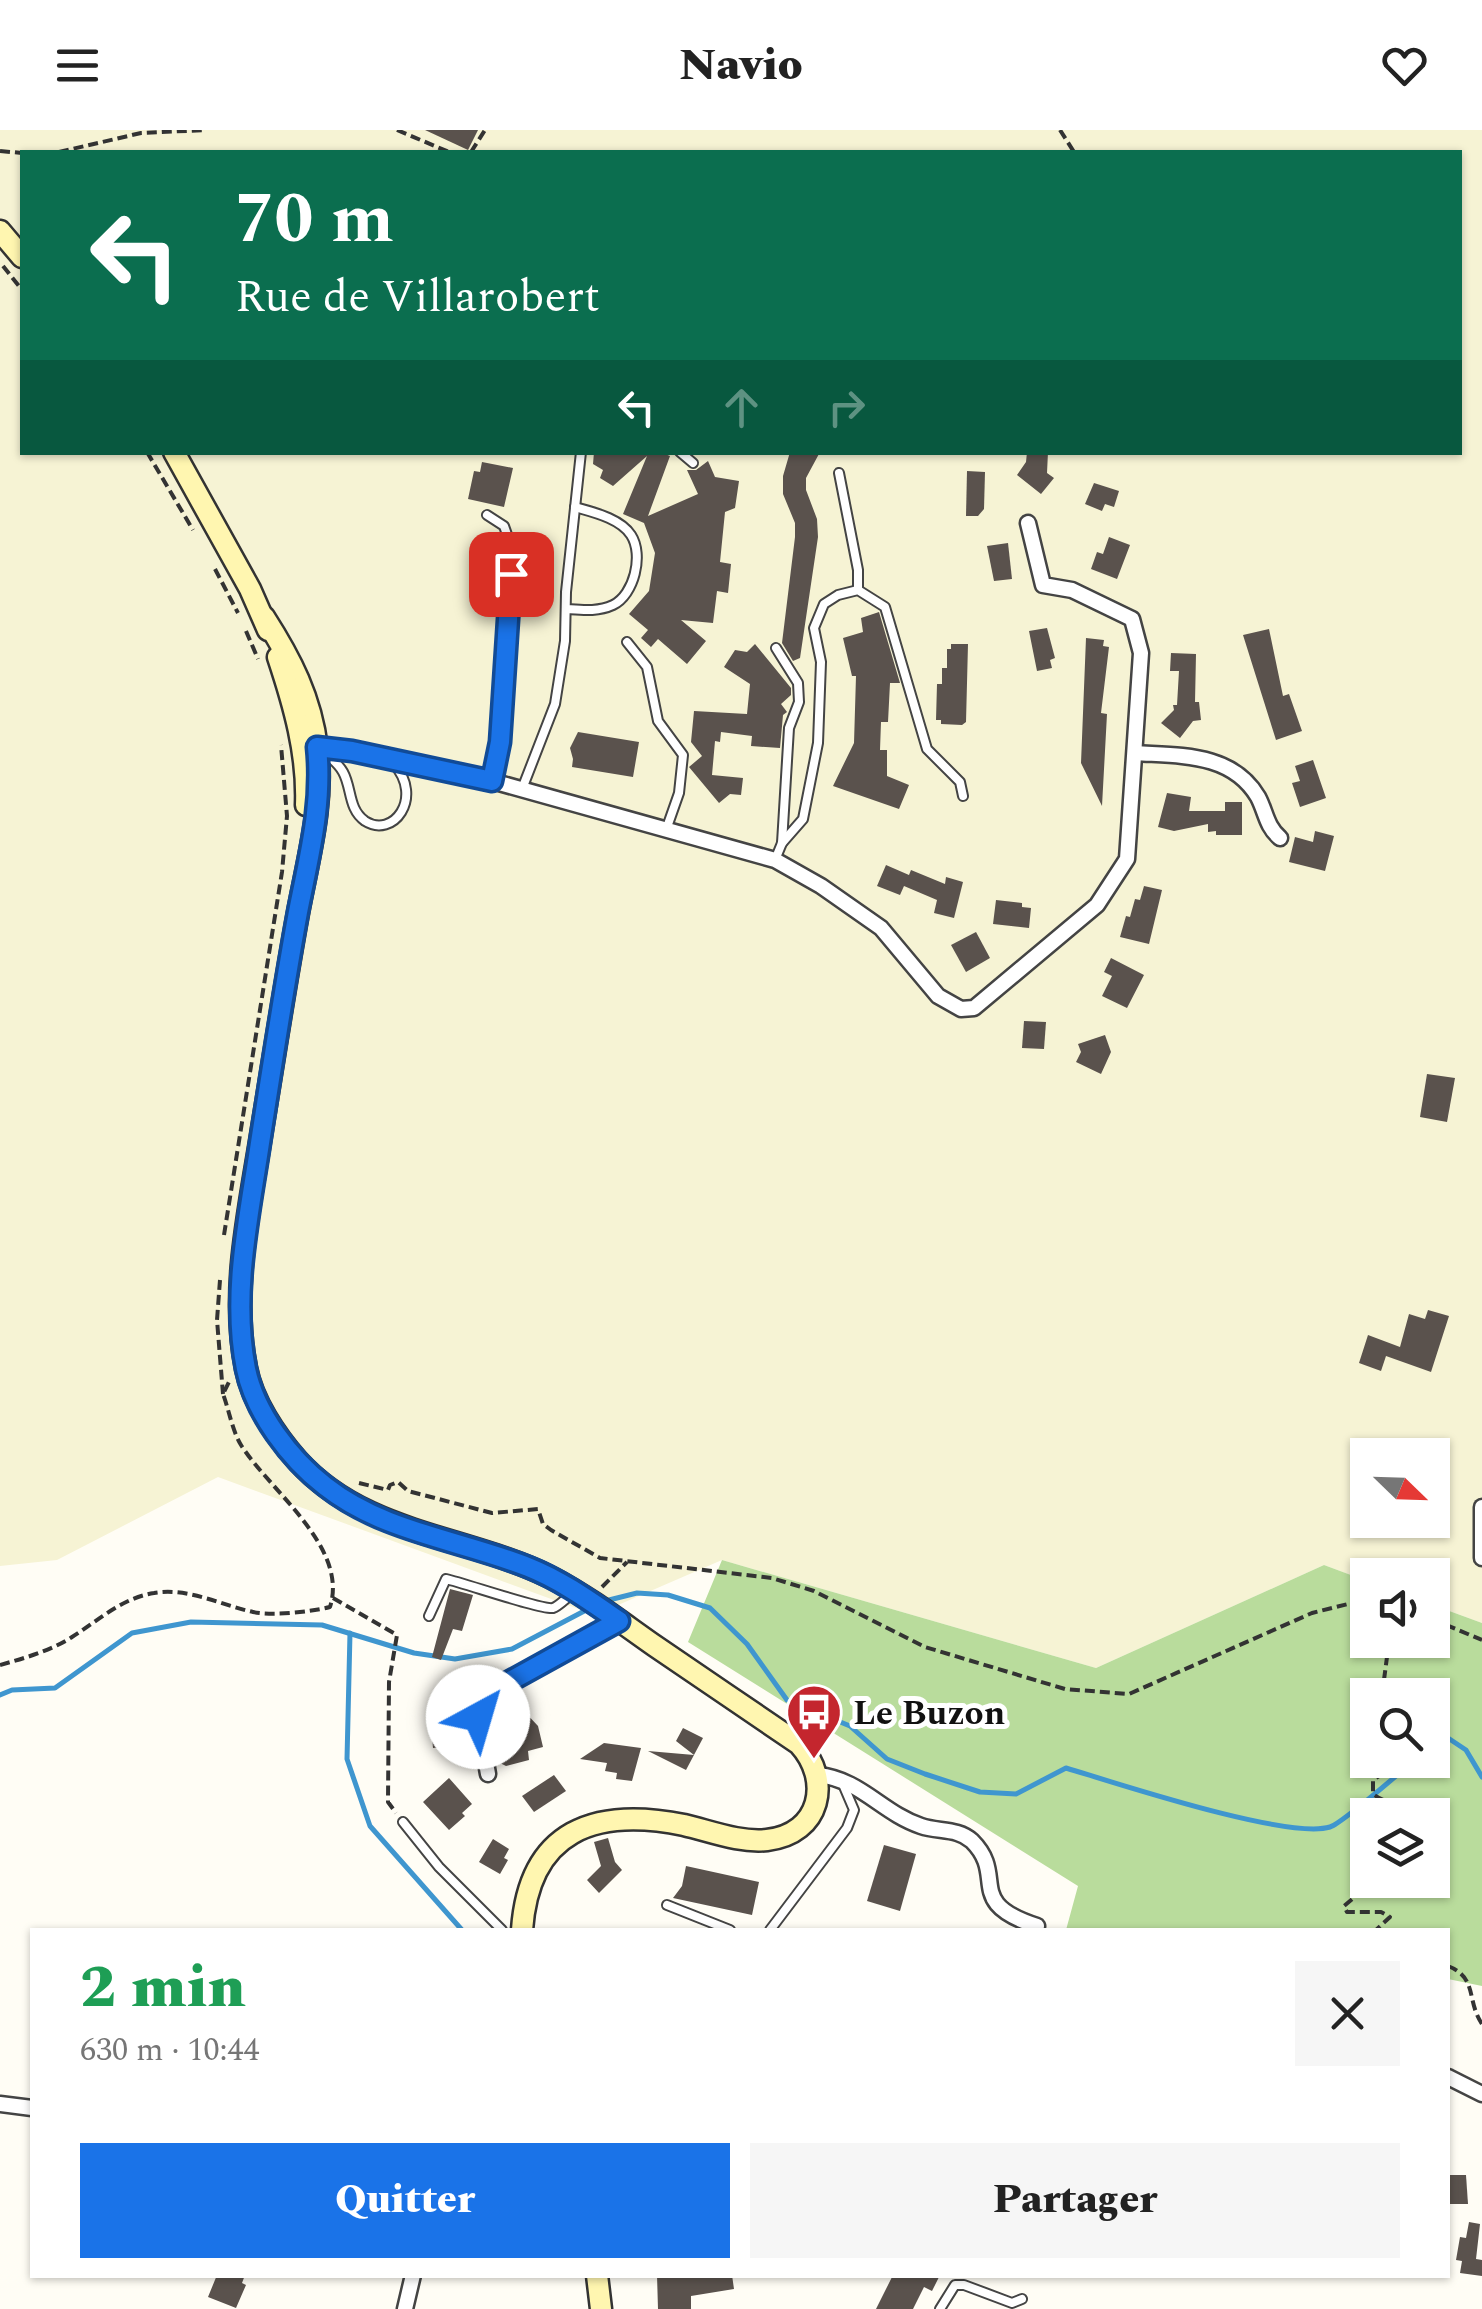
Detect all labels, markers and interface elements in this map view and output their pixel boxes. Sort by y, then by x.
text: Navio [679,31,803,100]
icon: menu [50,38,105,93]
icon: heart [1377,38,1432,93]
text: 70 m [235,167,394,273]
icon: left [70,190,200,320]
text: Rue de Villarobert [235,263,600,332]
icon: left [609,380,664,435]
icon: ahead [714,380,769,435]
icon: right [819,380,874,435]
pin [469,532,554,617]
icon: arrive [484,547,539,602]
north arrow [1350,1438,1450,1538]
map controls [1350,1438,1450,1898]
button: sound [1350,1558,1450,1658]
position arrow [426,1665,530,1769]
button: search [1350,1678,1450,1778]
bus stop icon: Le Buzon [784,1682,844,1761]
place label: Le Buzon [853,1687,1005,1740]
button: layers [1350,1798,1450,1898]
text: 2 min [80,1942,246,2034]
button: close [1295,1961,1400,2066]
text: 630 m · 10:44 [80,2026,260,2075]
button: Quitter [80,2143,730,2258]
button: Partager [750,2143,1400,2258]

